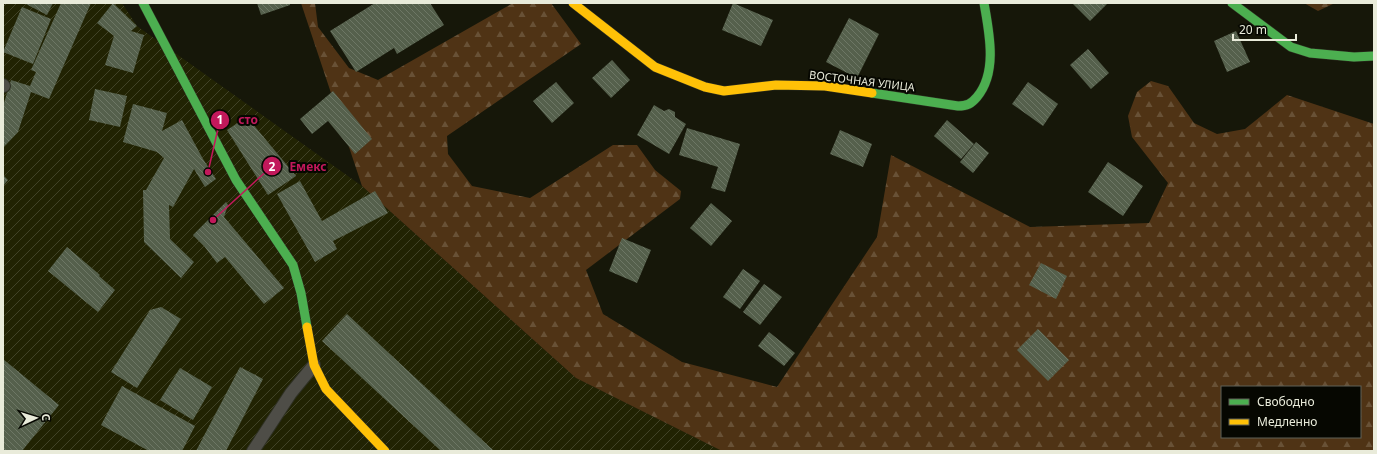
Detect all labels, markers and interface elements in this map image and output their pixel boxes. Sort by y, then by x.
scale bar [1233,16,1296,42]
text: 20 m [1239,21,1267,38]
street label: ВОСТОЧНАЯ УЛИЦА [808,67,917,95]
callout: сто [210,108,266,132]
text: 1 [217,111,223,128]
text: сто [238,111,258,128]
callout: Емекс [262,154,335,178]
text: 2 [269,158,276,175]
text: Емекс [289,158,327,175]
legend [1221,386,1361,438]
text: Свободно [1257,393,1315,410]
north arrow [16,398,56,438]
text: С [39,413,54,421]
text: Медленно [1257,413,1317,430]

